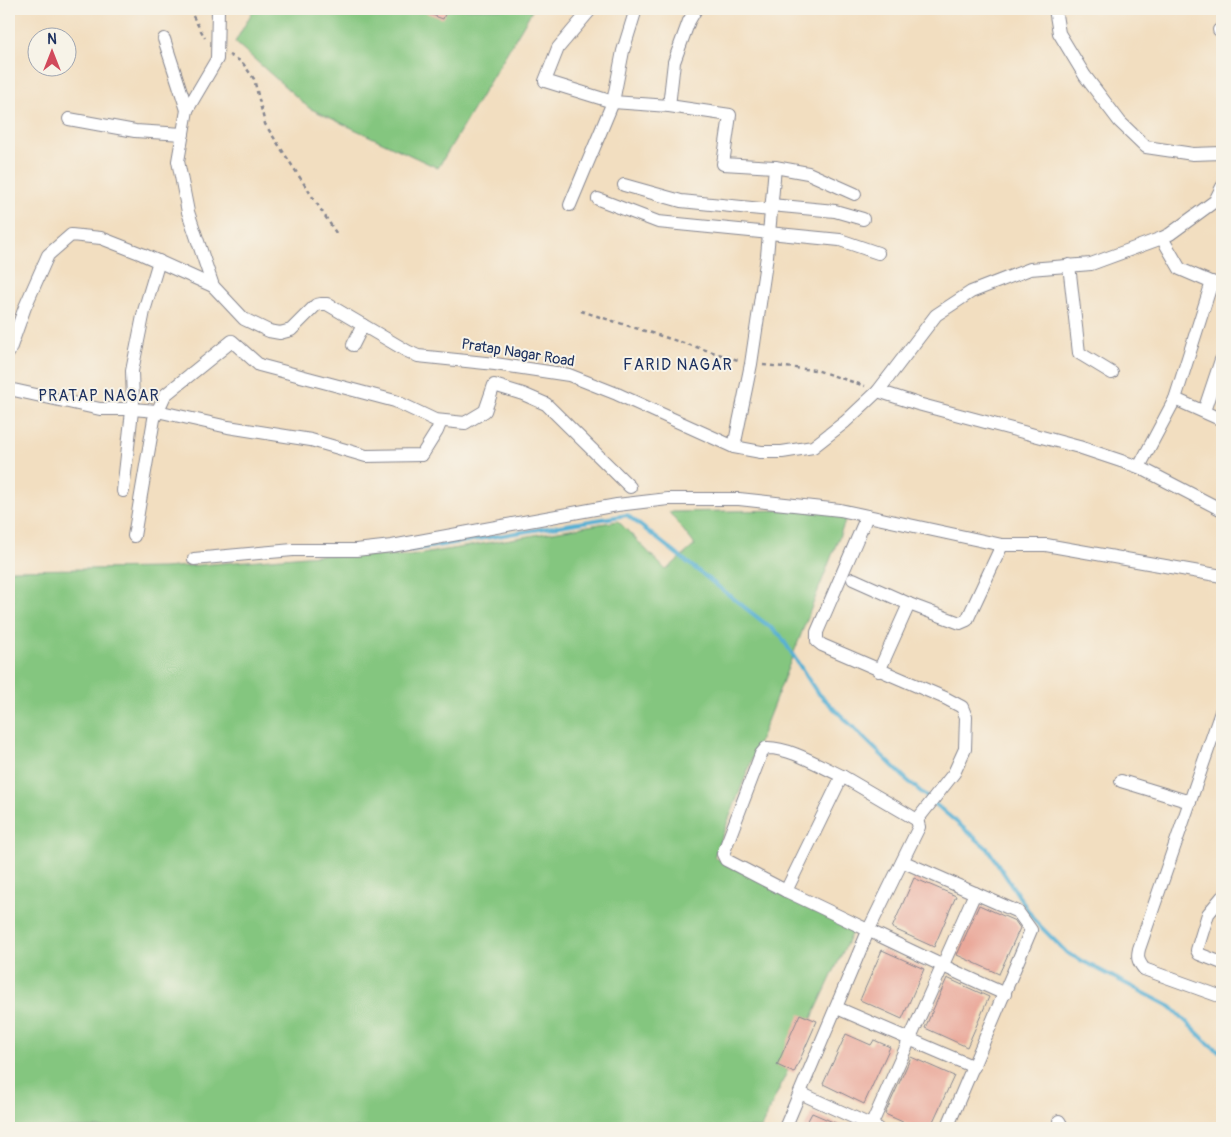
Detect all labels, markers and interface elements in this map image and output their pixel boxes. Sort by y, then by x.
north arrow [28,28,78,78]
text: N [47,31,57,48]
street label: Pratap Nagar Road [460,335,576,371]
district label: FARID NAGAR [623,355,733,375]
district label: PRATAP NAGAR [38,386,160,406]

